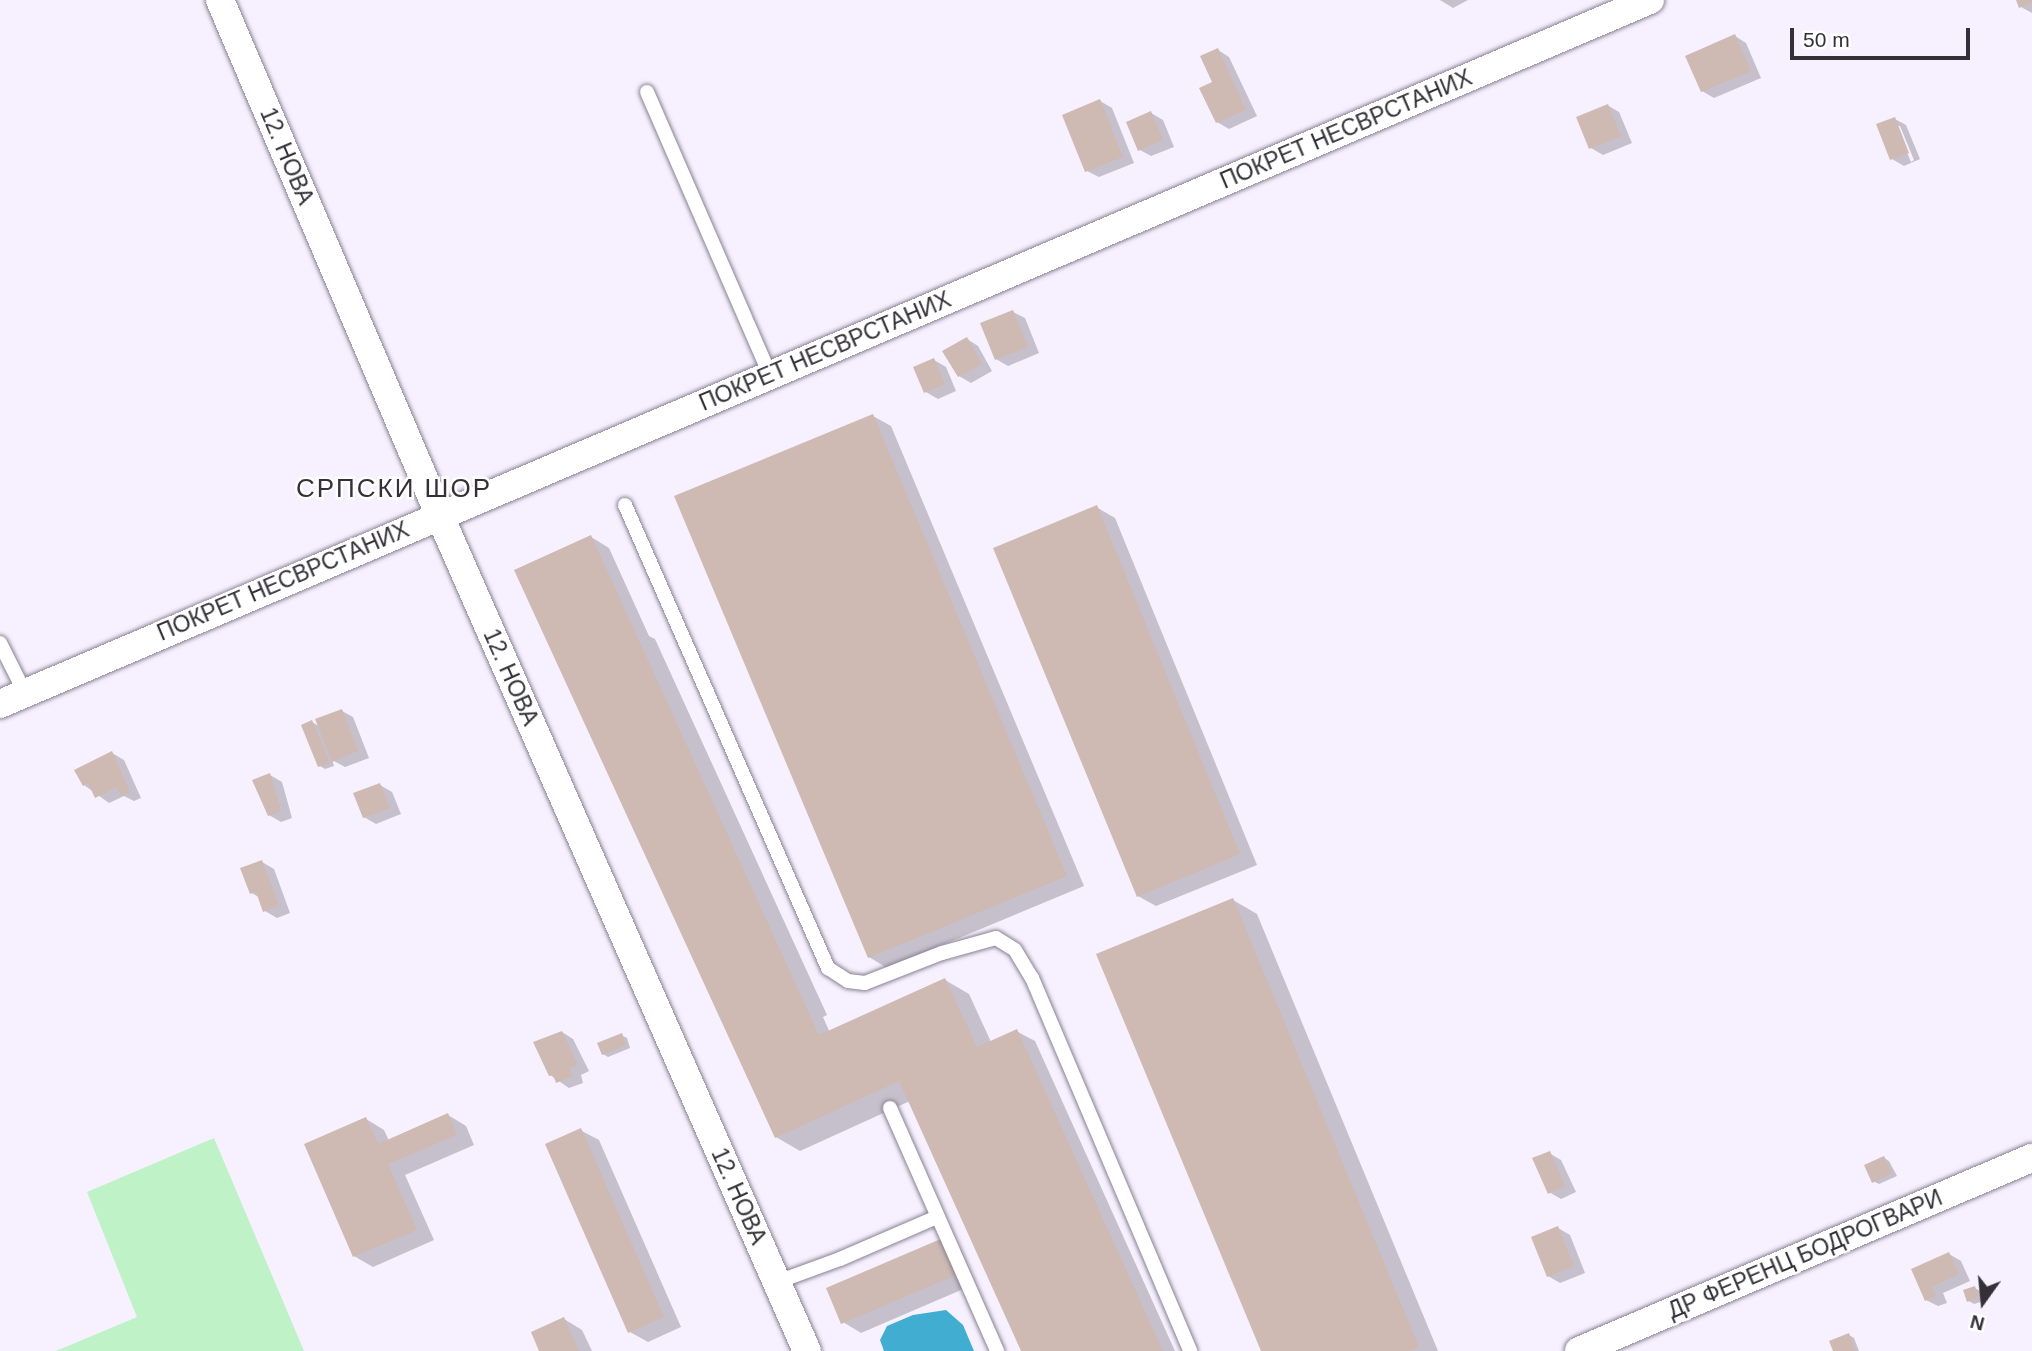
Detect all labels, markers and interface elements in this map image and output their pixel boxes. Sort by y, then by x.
scale bar [1794,14,1974,58]
text: 50 m [1803,28,1850,51]
street label: ПОКРЕТ НЕСВРСТАНИХ [1216,63,1476,195]
street label: 12. НОВА [254,103,320,209]
street label: ПОКРЕТ НЕСВРСТАНИХ [695,285,955,417]
district label: СРПСКИ ШОР [297,473,491,505]
street label: ПОКРЕТ НЕСВРСТАНИХ [153,515,413,647]
street label: 12. НОВА [477,624,545,730]
street label: 12. НОВА [705,1143,773,1249]
street label: ДР ФЕРЕНЦ БОДРОГВАРИ [1664,1184,1946,1324]
north arrow [1948,1267,2018,1337]
text: N [1968,1311,1987,1335]

